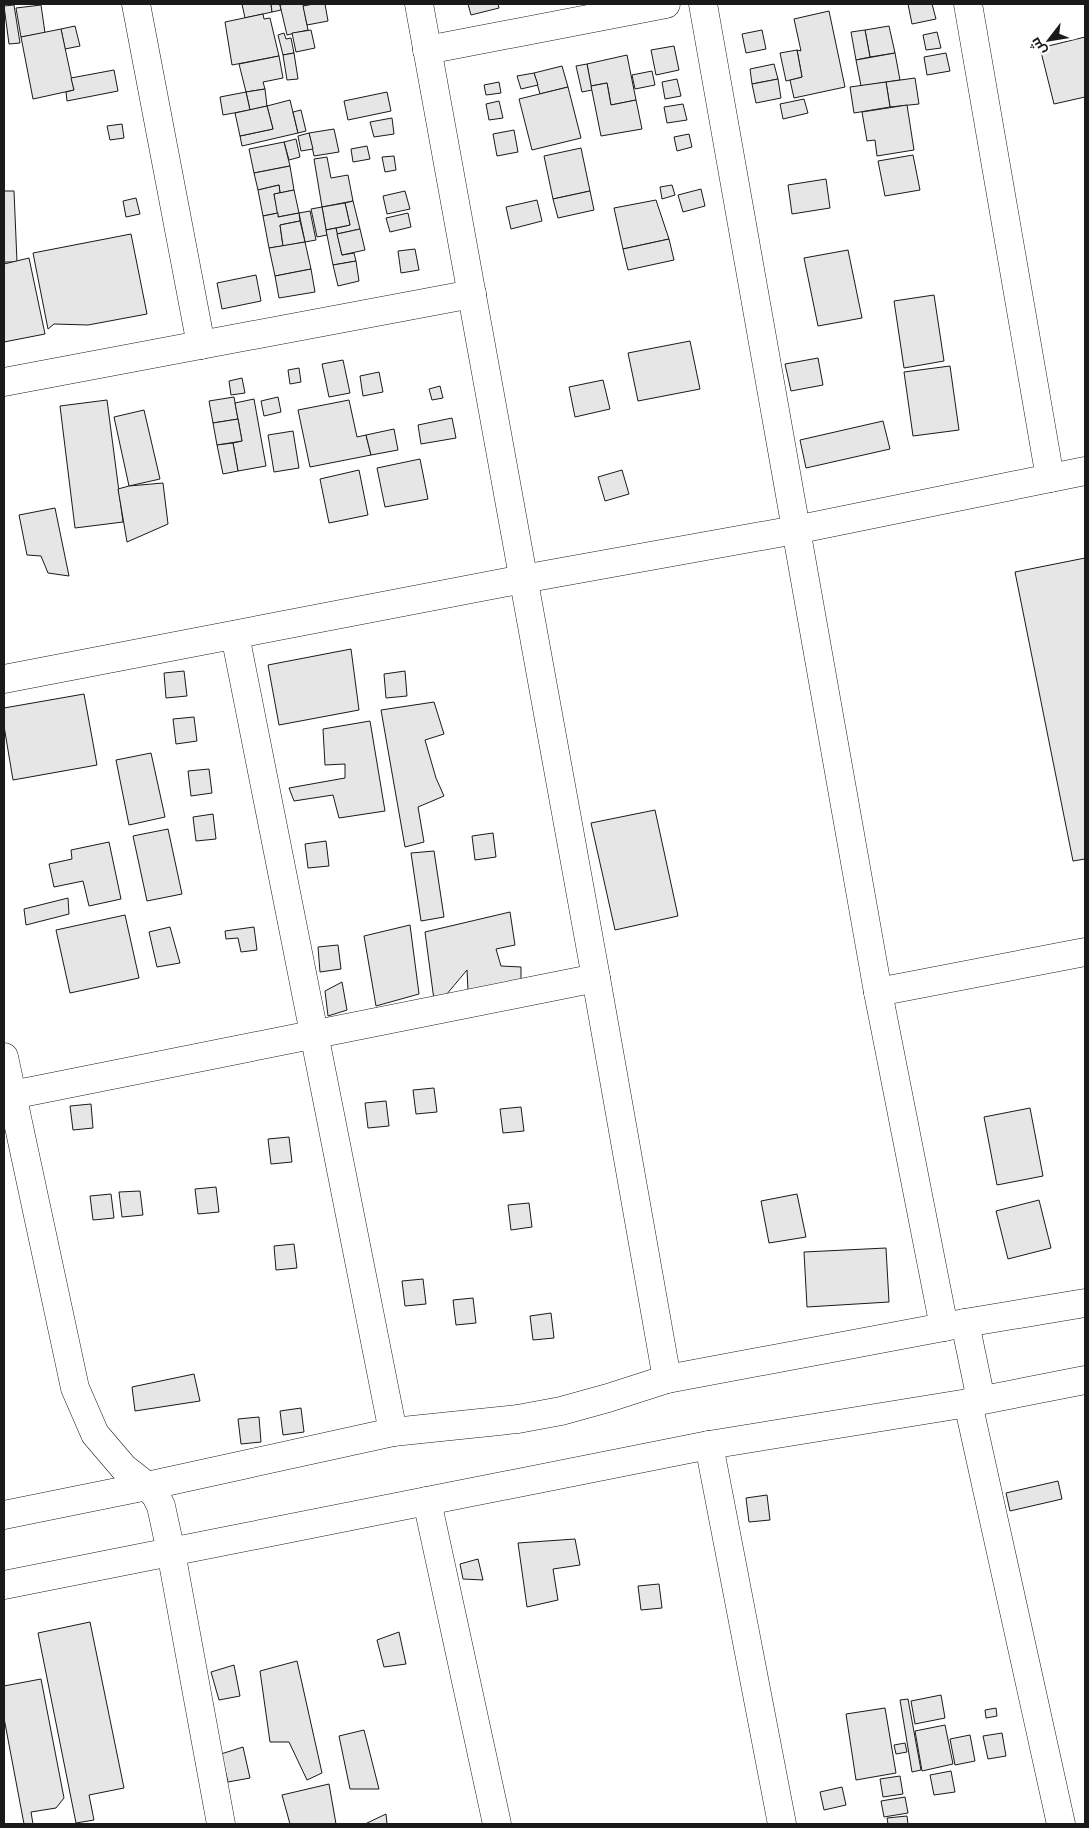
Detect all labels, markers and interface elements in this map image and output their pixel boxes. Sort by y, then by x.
north arrow [1024,15,1074,65]
text: ش [1025,34,1050,59]

